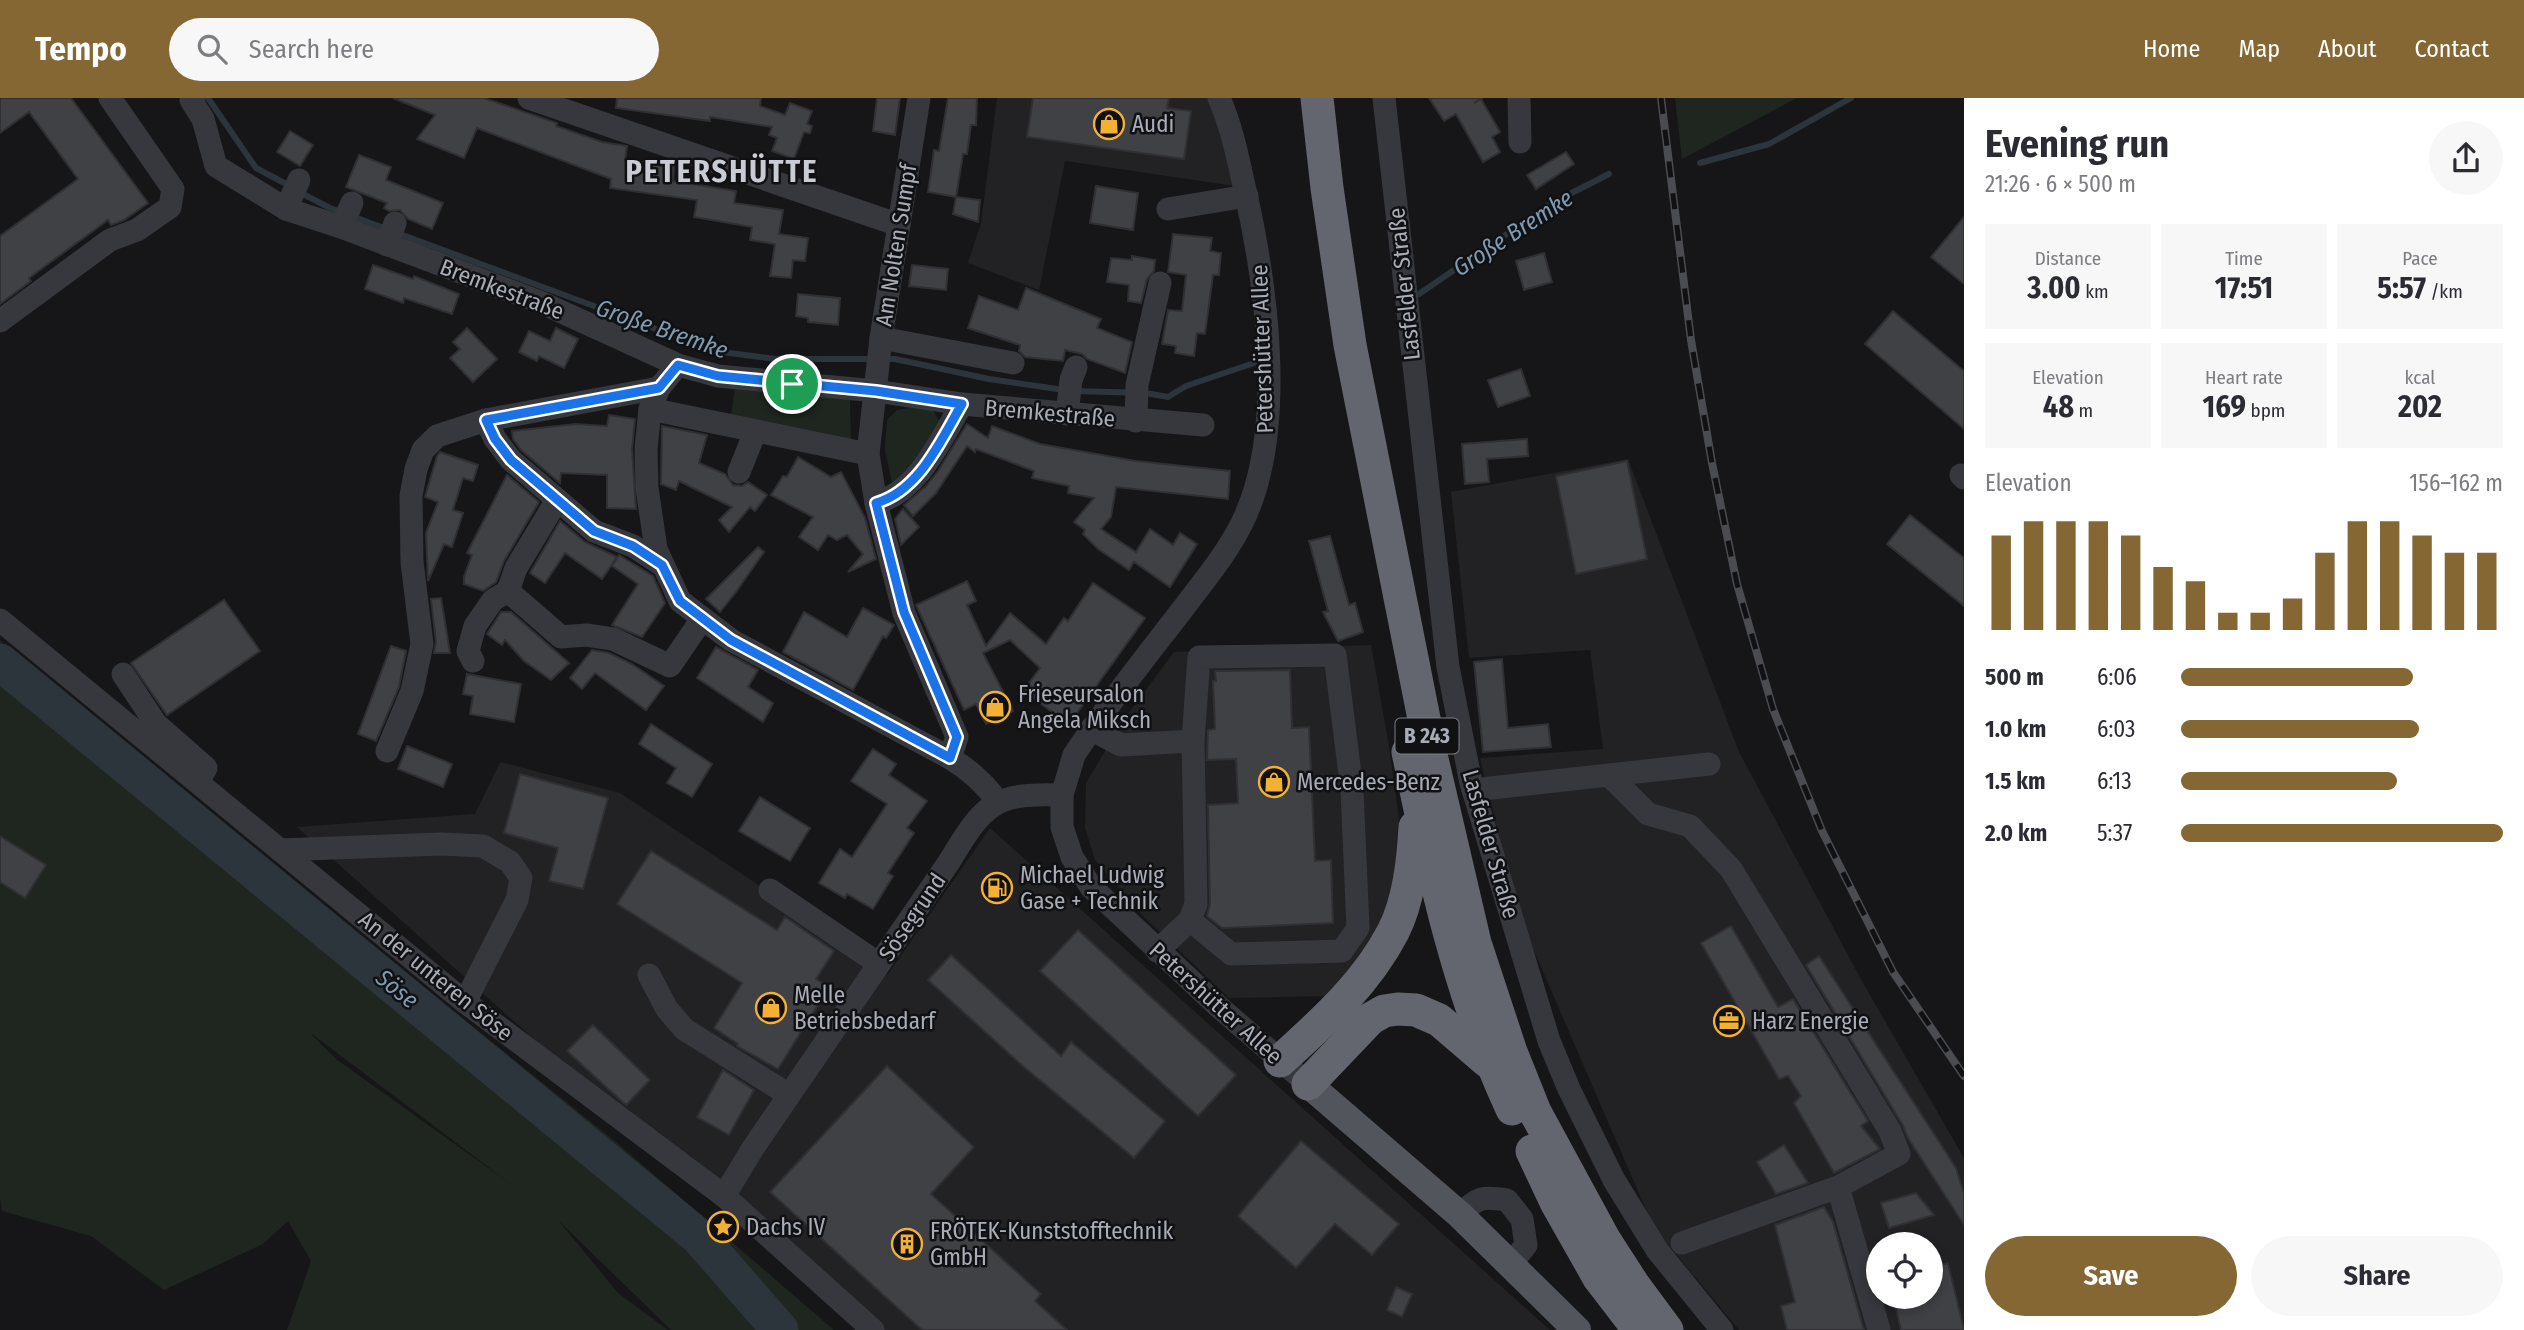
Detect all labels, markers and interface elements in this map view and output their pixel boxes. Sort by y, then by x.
search box [169,18,659,81]
text: Tempo [35,29,127,69]
icon: search [193,30,231,68]
text: Search here [249,34,374,65]
text: Home [2143,35,2200,63]
text: Map [2238,35,2280,63]
text: About [2318,35,2376,63]
text: Contact [2414,35,2489,63]
shop icon: Audi [1092,107,1126,141]
place label: Audi [1132,110,1174,138]
text: Evening run [1985,121,2169,167]
button: share [2429,121,2503,195]
district label: PETERSHÜTTE [626,153,818,190]
street label: Am Nolten Sumpf [869,160,923,328]
text: 21:26 · 6 × 500 m [1985,170,2136,198]
water label: Große Bremke [1448,184,1578,282]
street label: Lasfelder Straße [1382,206,1426,362]
text: Distance [2035,247,2101,270]
text: Time [2225,247,2263,270]
text: Pace [2402,247,2438,270]
street label: Bremkestraße [436,253,568,325]
street label: Petershütter Allee [1245,264,1279,434]
text: 3.00 [2027,270,2081,306]
text: 17:51 [2215,270,2273,306]
text: 5:57 [2377,270,2426,306]
text: km [2081,280,2109,303]
text: /km [2426,280,2463,303]
water label: Große Bremke [593,293,731,365]
pin [762,354,822,414]
icon: arrive [773,365,811,403]
text: Elevation [2032,366,2104,389]
text: Heart rate [2205,366,2283,389]
text: kcal [2405,366,2435,389]
text: 48 [2043,389,2074,425]
text: 169 [2203,389,2246,425]
text: 202 [2398,389,2442,425]
street label: Bremkestraße [984,393,1116,433]
text: m [2074,399,2093,422]
text: bpm [2246,399,2285,422]
text: Elevation [1985,469,2072,497]
text: 156–162 m [2409,469,2503,497]
text: 500 m [1985,663,2044,691]
text: 6:06 [2097,663,2137,691]
place label: Frieseursalon Angela Miksch [1018,680,1151,734]
shop icon: Frieseursalon Angela Miksch [978,690,1012,724]
text: 1.0 km [1985,715,2046,743]
text: 6:03 [2097,715,2135,743]
road number: B 243 [1396,718,1458,754]
shop icon: Mercedes-Benz [1257,765,1291,799]
street label: Lasfelder Straße [1456,766,1526,922]
text: 1.5 km [1985,767,2046,795]
text: 6:13 [2097,767,2132,795]
place label: Mercedes-Benz [1297,768,1440,796]
text: 2.0 km [1985,819,2047,847]
text: 5:37 [2097,819,2132,847]
place label: Michael Ludwig Gase + Technik [1020,861,1164,915]
street label: Sösegrund [872,868,952,966]
fuel station icon: Michael Ludwig Gase + Technik [980,871,1014,905]
street label: An der unteren Söse [353,905,519,1047]
street label: Petershütter Allee [1144,936,1288,1070]
water label: Söse [370,963,424,1015]
place label: Melle Betriebsbedarf [794,981,937,1035]
shop icon: Melle Betriebsbedarf [754,991,788,1025]
office icon: Harz Energie [1712,1004,1746,1038]
place label: Harz Energie [1752,1007,1869,1035]
place icon: Dachs IV [706,1210,740,1244]
place label: Dachs IV [746,1213,826,1241]
place label: FRÖTEK-Kunststofftechnik GmbH [930,1217,1173,1271]
building icon: FRÖTEK-Kunststofftechnik GmbH [890,1227,924,1261]
map controls [1866,1232,1943,1309]
button: locate [1866,1232,1943,1309]
button: Save [1985,1236,2237,1316]
button: Share [2251,1236,2503,1316]

